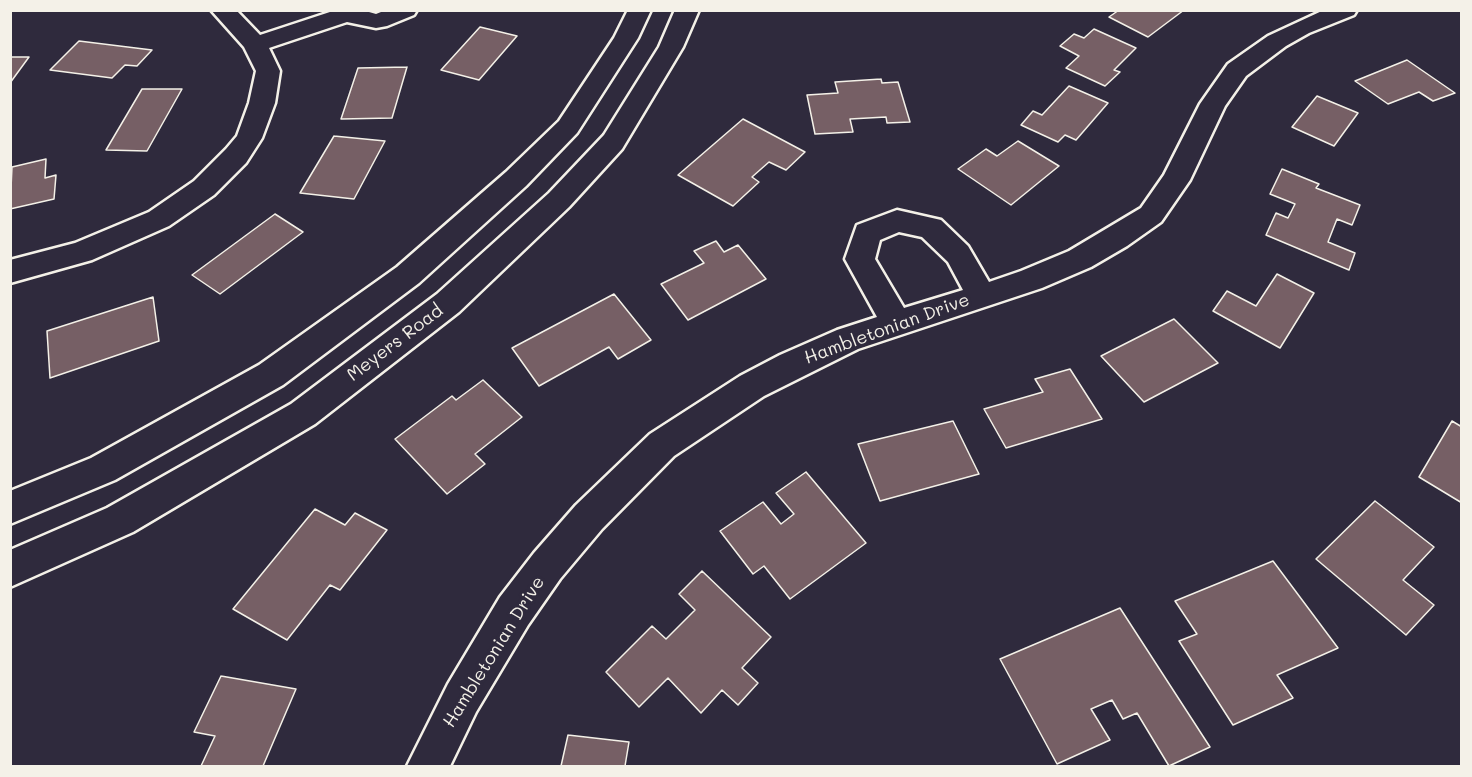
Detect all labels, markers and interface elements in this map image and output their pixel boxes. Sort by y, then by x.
street label: Hambletonian Drive [801,289,973,369]
street label: Meyers Road [343,300,447,386]
street label: Hambletonian Drive [439,572,549,732]

